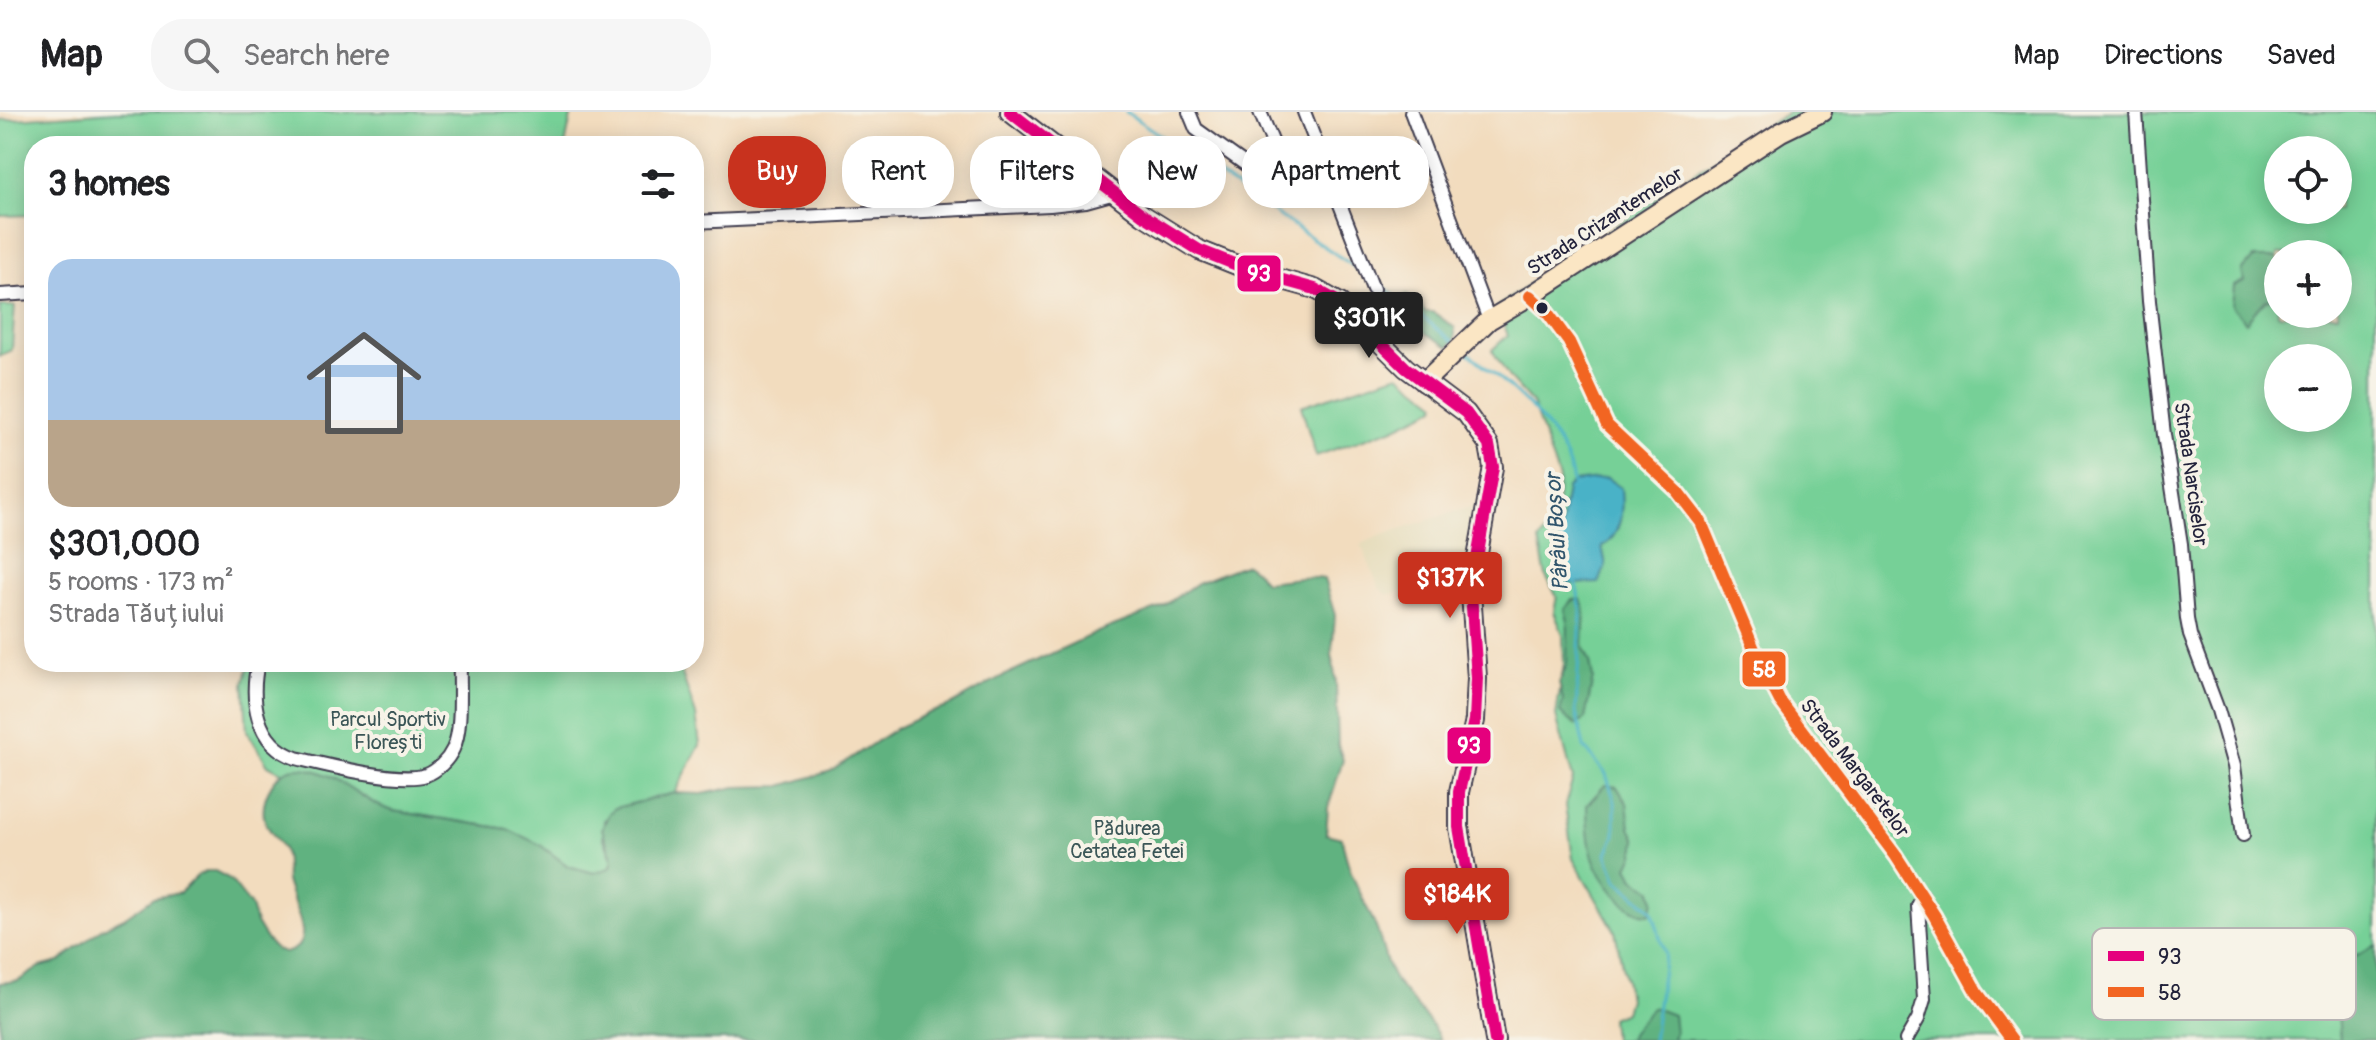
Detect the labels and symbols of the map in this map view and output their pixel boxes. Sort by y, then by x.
street label: Strada Crizantemelor [1522,161,1688,281]
line badge: 93 [1236,254,1282,293]
text: 93 [1247,260,1271,288]
pin: $301K [1313,292,1425,360]
unlabelled marker [1534,300,1550,316]
street label: Strada Narciselor [2169,401,2213,547]
water label: Pârâul Boșor [1539,469,1575,592]
pin: $137K [1394,552,1506,620]
line badge: 58 [1741,650,1787,688]
text: 58 [1752,656,1776,684]
street label: Strada Margaretelor [1795,694,1915,842]
park label: Parcul Sportiv Florești [330,707,446,755]
line badge: 93 [1446,726,1492,765]
text: 93 [1457,732,1481,760]
park label: Pădurea Cetatea Fetei [1070,816,1184,864]
pin: $184K [1401,868,1513,936]
legend [2092,928,2356,1020]
text: 93 [2158,943,2182,971]
text: 58 [2158,979,2181,1007]

